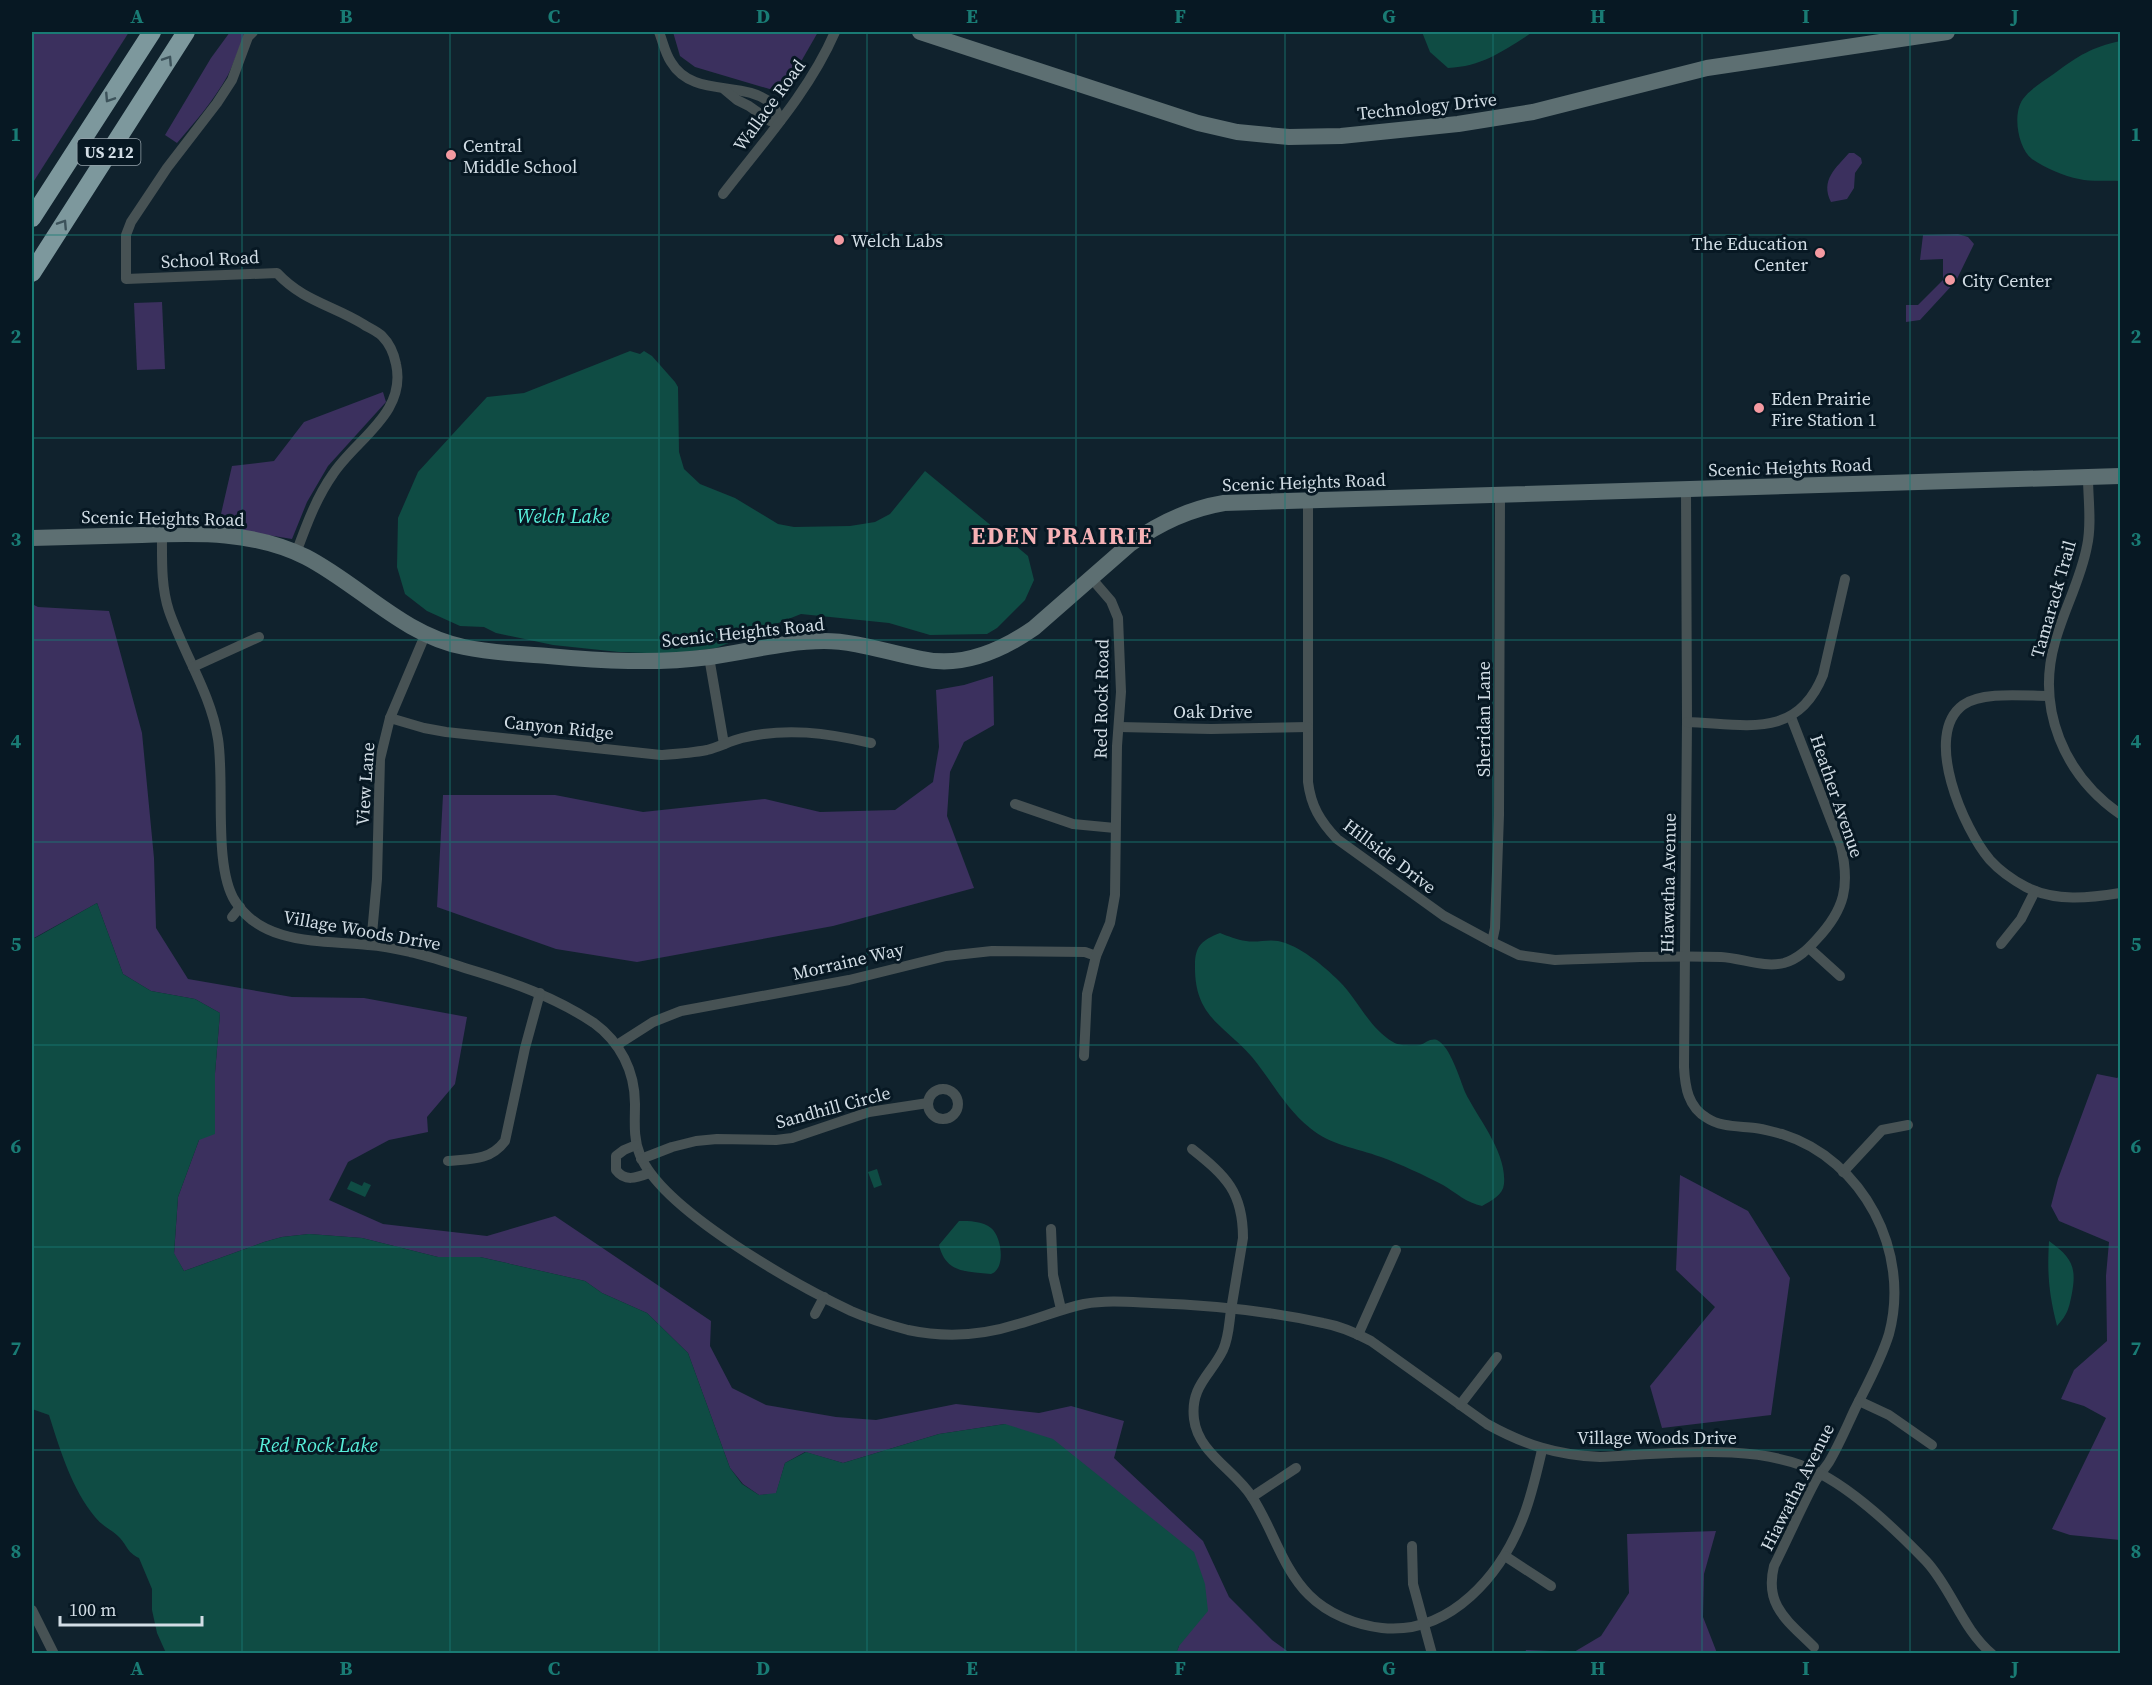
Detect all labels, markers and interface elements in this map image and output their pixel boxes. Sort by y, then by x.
text: A [130,2,144,30]
text: B [339,2,353,30]
text: C [548,2,560,30]
text: D [756,2,770,30]
text: E [966,2,978,30]
text: F [1174,2,1186,30]
text: G [1382,2,1396,30]
text: H [1590,2,1606,30]
text: I [1802,2,1810,30]
text: J [2009,2,2019,30]
street label: Wallace Road [727,54,811,156]
one-way arrow [161,56,172,67]
street label: Technology Drive [1356,86,1498,126]
one-way arrow [104,92,116,102]
text: 1 [11,120,21,148]
text: 1 [2131,120,2141,148]
place label: Central Middle School [463,133,577,179]
road number: US 212 [78,139,140,165]
marker: Central Middle School [444,148,458,162]
one-way arrow [56,220,67,231]
place label: Welch Labs [851,228,943,253]
place label: The Education Center [1692,231,1808,277]
marker: Welch Labs [832,233,846,247]
street label: School Road [160,244,260,274]
marker: The Education Center [1813,246,1827,260]
place label: City Center [1962,268,2052,293]
marker: City Center [1943,273,1957,287]
text: 2 [11,322,22,350]
text: 2 [2131,322,2142,350]
place label: Eden Prairie Fire Station 1 [1771,386,1877,432]
marker: Eden Prairie Fire Station 1 [1752,401,1766,415]
street label: Scenic Heights Road [1708,452,1872,482]
street label: Scenic Heights Road [1222,467,1386,497]
water label: Welch Lake [517,502,609,530]
street label: Scenic Heights Road [81,504,245,532]
district label: EDEN PRAIRIE [971,519,1153,552]
text: 3 [11,525,22,553]
text: 3 [2131,525,2142,553]
street label: Tamarack Trail [2024,537,2082,661]
street label: Scenic Heights Road [660,611,826,653]
street label: Red Rock Road [1087,639,1115,759]
street label: Sheridan Lane [1471,661,1496,777]
street label: Oak Drive [1173,699,1253,724]
street label: Canyon Ridge [503,709,615,745]
text: 4 [11,727,22,755]
text: 4 [2131,727,2142,755]
street label: Heather Avenue [1804,731,1870,861]
street label: View Lane [350,741,380,827]
street label: Hillside Drive [1338,813,1442,899]
street label: Hiawatha Avenue [1654,813,1682,953]
street label: Village Woods Drive [281,904,443,956]
text: 5 [11,930,22,958]
text: 5 [2131,930,2142,958]
street label: Morraine Way [790,936,907,986]
street label: Sandhill Circle [773,1080,893,1134]
text: 6 [11,1132,22,1160]
text: 6 [2131,1132,2142,1160]
text: 7 [11,1334,22,1362]
text: 7 [2131,1334,2142,1362]
street label: Hiawatha Avenue [1754,1419,1840,1555]
street label: Village Woods Drive [1577,1425,1737,1450]
water label: Red Rock Lake [257,1431,378,1459]
text: 8 [11,1537,21,1565]
text: 8 [2131,1537,2141,1565]
scale bar [60,1589,202,1627]
text: 100 m [69,1597,116,1622]
text: A [130,1654,144,1682]
text: B [339,1654,353,1682]
text: C [548,1654,560,1682]
text: D [756,1654,770,1682]
text: E [966,1654,978,1682]
text: F [1174,1654,1186,1682]
text: G [1382,1654,1396,1682]
text: H [1590,1654,1606,1682]
text: I [1802,1654,1810,1682]
text: J [2009,1654,2019,1682]

